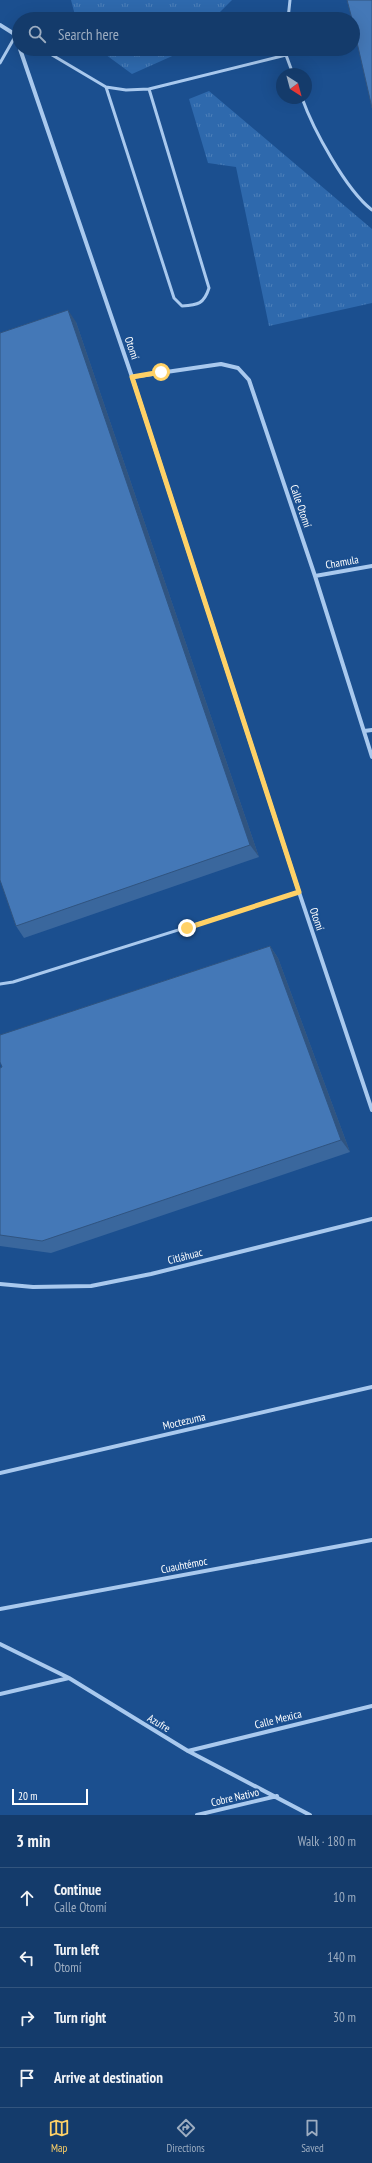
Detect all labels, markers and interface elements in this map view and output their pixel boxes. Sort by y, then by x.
search box [12,12,360,56]
icon: search [26,23,48,45]
text: Search here [58,25,119,44]
north arrow [276,68,312,104]
street label: Otomí [122,335,143,362]
route start [152,363,170,381]
street label: Calle Otomí [287,483,315,530]
street label: Chamula [324,552,360,572]
street label: Otomí [307,906,328,933]
route end [178,919,196,937]
street label: Citláhuac [166,1245,204,1267]
street label: Moctezuma [161,1409,207,1433]
street label: Cuauhtémoc [160,1554,208,1576]
street label: Calle Mexica [253,1706,303,1732]
street label: Azufre [145,1711,173,1735]
street label: Cobre Nativo [210,1785,261,1809]
scale bar [12,1787,88,1806]
text: 20 m [18,1789,37,1803]
text: 3 min [16,1830,50,1852]
text: Walk · 180 m [298,1833,356,1850]
text: Continue [54,1880,101,1899]
icon: ahead [16,1887,38,1909]
text: 10 m [333,1889,356,1906]
text: Calle Otomí [54,1899,107,1916]
text: Turn left [54,1940,99,1959]
icon: left [16,1947,38,1969]
text: 140 m [327,1949,356,1966]
text: Otomí [54,1959,82,1976]
icon: right [16,2007,38,2029]
text: Turn right [54,2008,106,2027]
text: 30 m [333,2009,356,2026]
icon: arrive [16,2067,38,2089]
text: Arrive at destination [54,2068,163,2087]
tab: Map [48,2117,70,2155]
tab: Directions [167,2117,205,2155]
tab: Saved [301,2117,324,2155]

